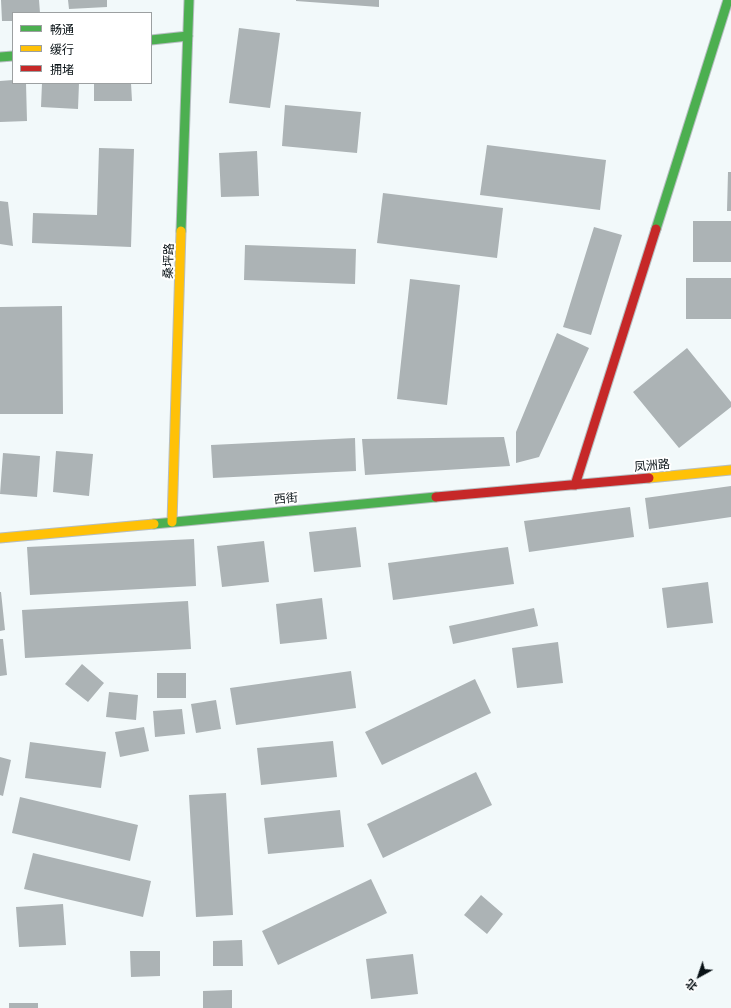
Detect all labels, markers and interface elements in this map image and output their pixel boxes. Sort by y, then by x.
legend [12,12,152,84]
text: 畅通 [50,22,74,37]
text: 缓行 [50,42,74,57]
text: 拥堵 [50,62,74,77]
street label: 桑坪路 [161,243,177,279]
street label: 凤洲路 [633,457,671,475]
street label: 西街 [273,491,299,507]
north arrow [679,956,719,996]
text: 北 [683,976,700,994]

